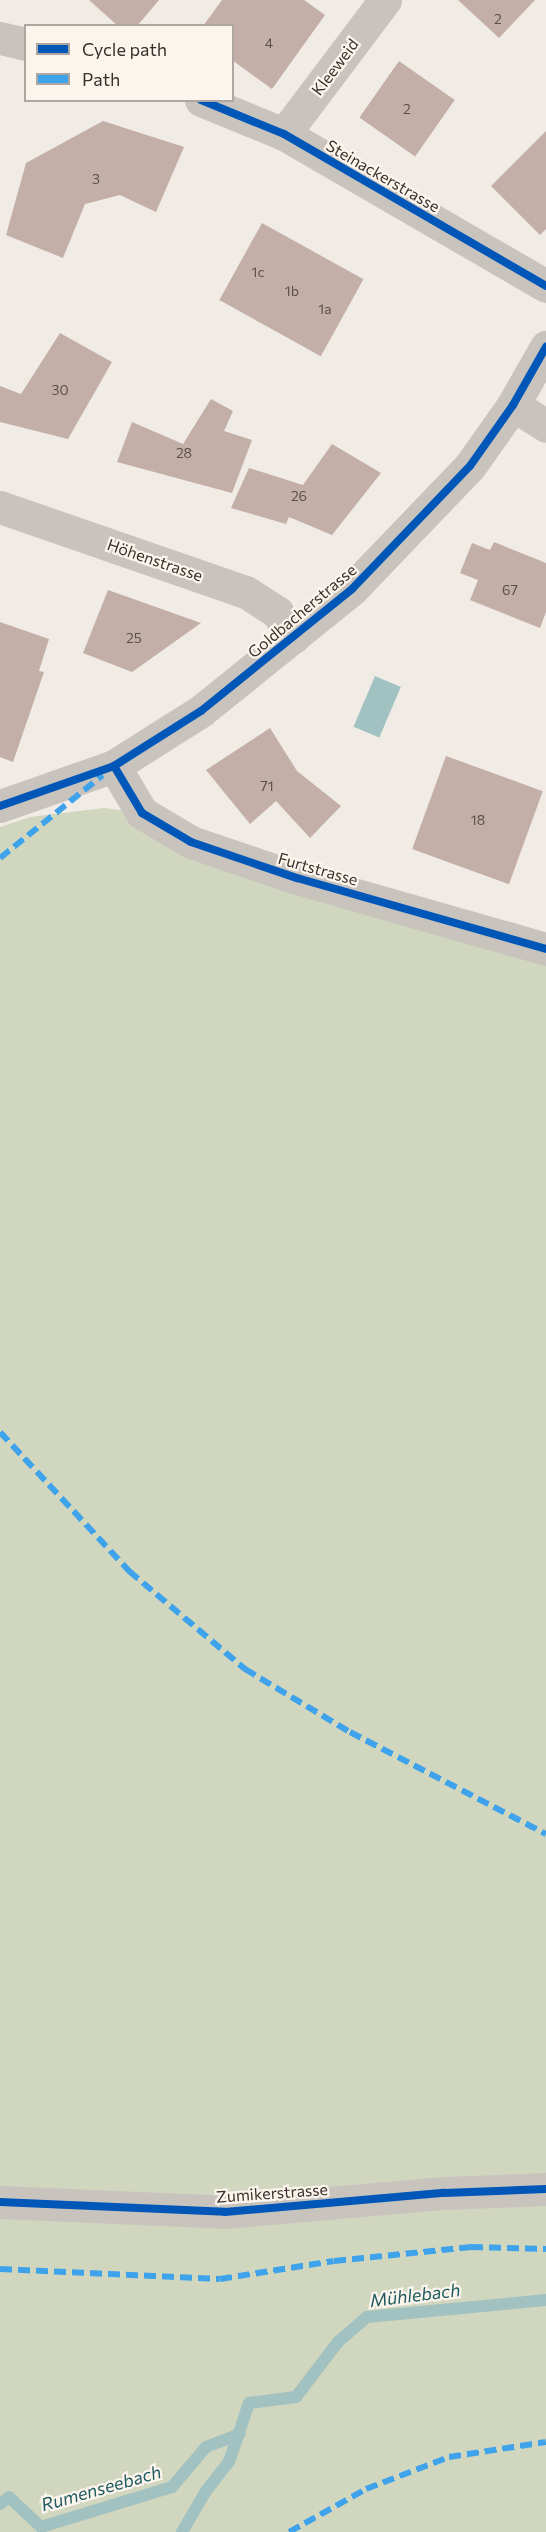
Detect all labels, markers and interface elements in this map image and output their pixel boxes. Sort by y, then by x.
house number: 2 [494,11,502,27]
legend [24,24,234,102]
house number: 4 [265,35,273,51]
street label: Kleeweid [308,35,362,99]
text: Cycle path [82,38,167,60]
text: Path [82,68,120,90]
house number: 2 [403,101,411,117]
street label: Steinackerstrasse [323,136,443,216]
house number: 3 [92,171,100,187]
house number: 1c [252,264,264,280]
house number: 1b [285,283,299,299]
house number: 1a [318,301,332,317]
house number: 30 [51,382,69,398]
house number: 28 [176,445,192,461]
house number: 26 [291,488,307,504]
street label: Höhenstrasse [105,535,205,585]
street label: Goldbacherstrasse [244,560,360,662]
house number: 67 [502,582,518,598]
house number: 25 [126,630,142,646]
house number: 71 [260,778,274,794]
house number: 18 [471,812,485,828]
street label: Furtstrasse [276,848,360,890]
street label: Zumikerstrasse [215,2180,329,2206]
water label: Mühlebach [369,2279,461,2311]
water label: Rumenseebach [38,2461,164,2515]

